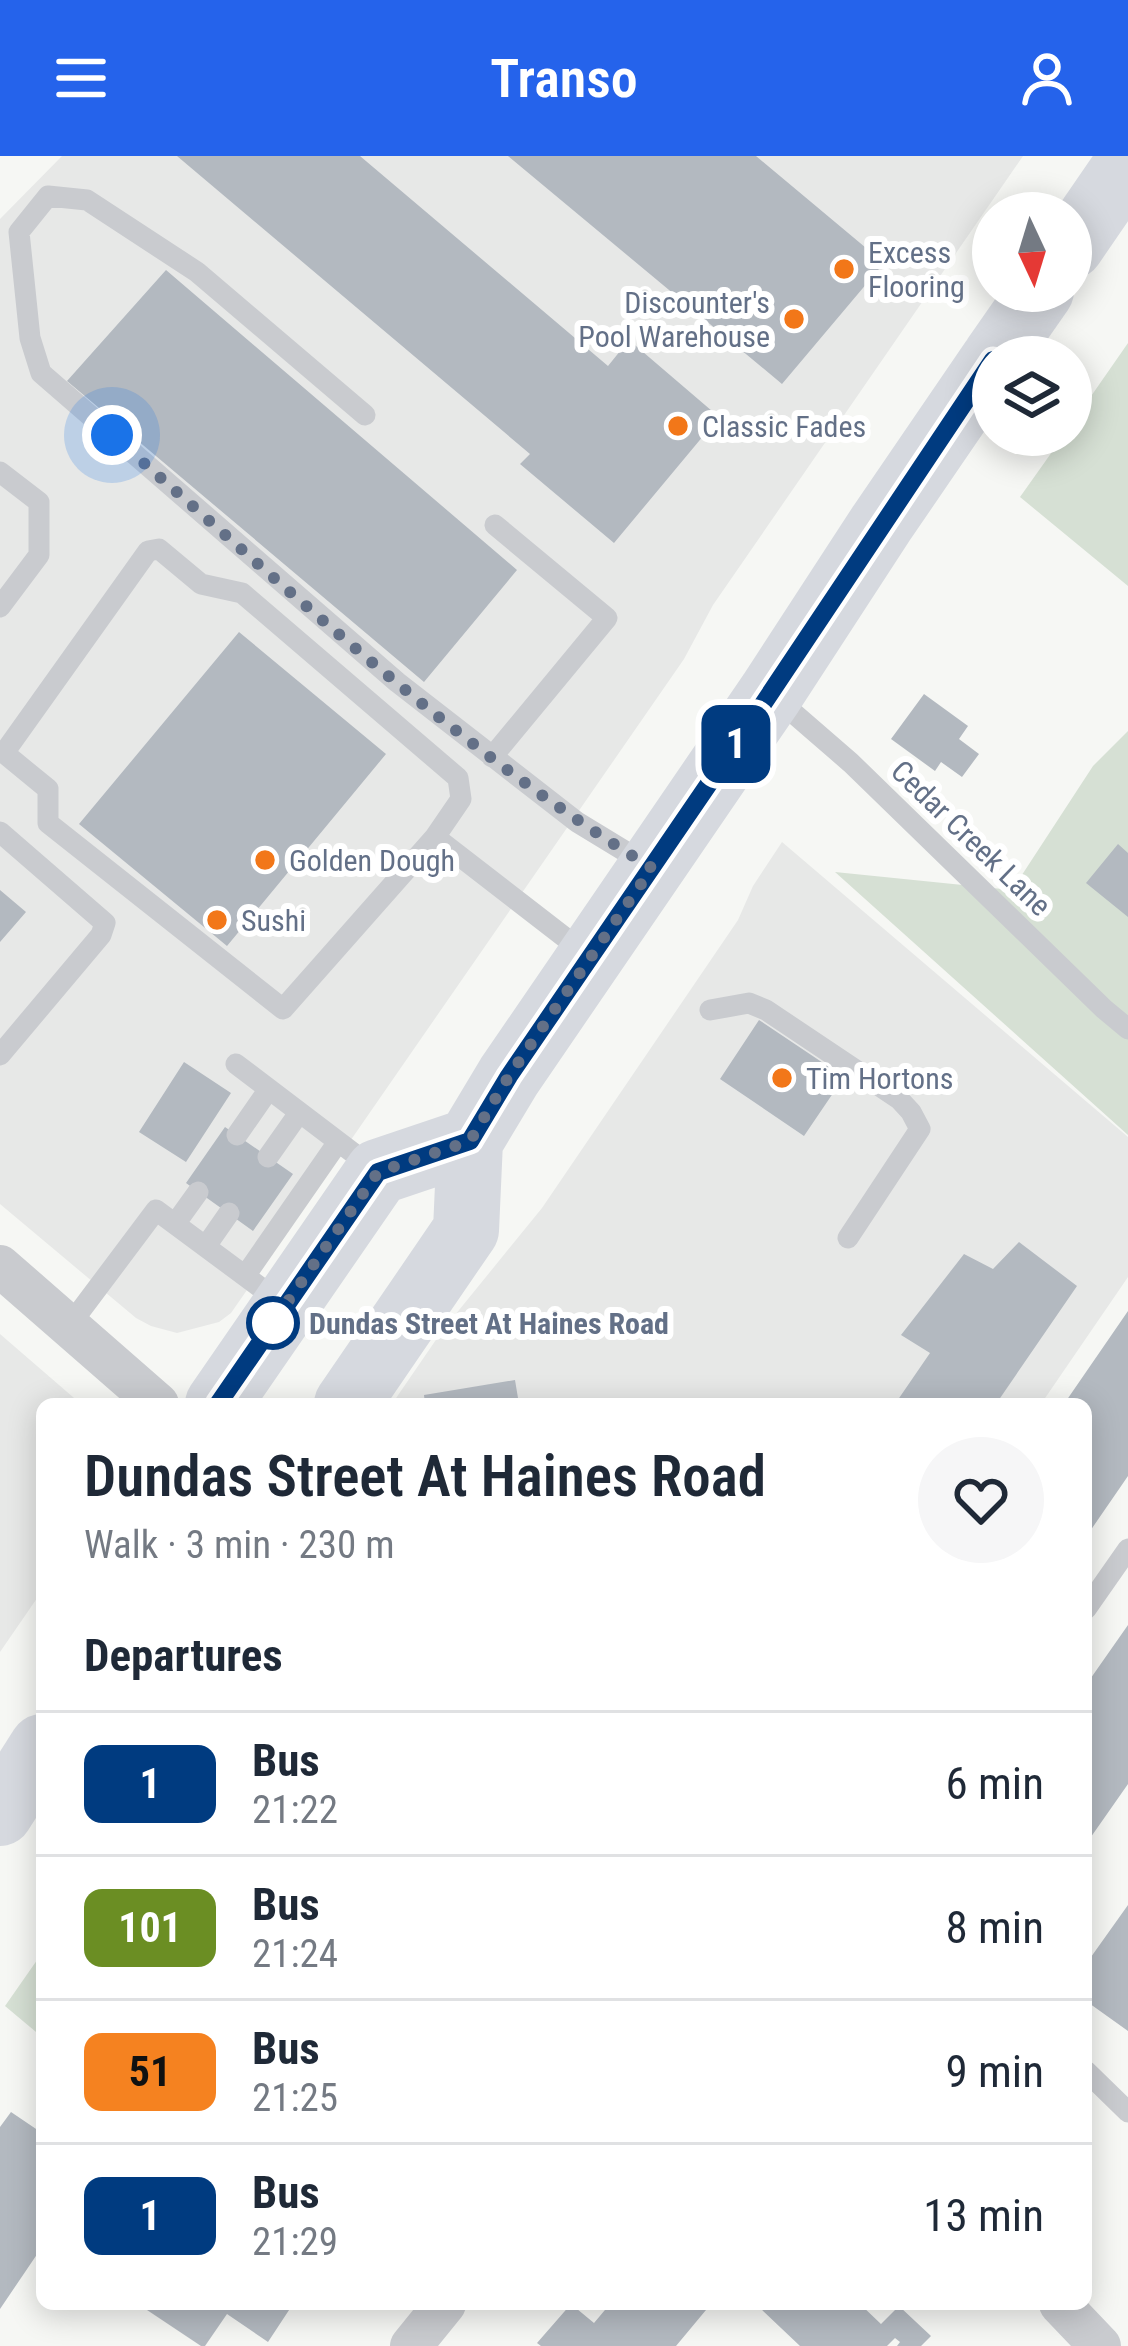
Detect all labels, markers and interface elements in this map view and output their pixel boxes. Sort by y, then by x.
icon: menu [48,45,114,111]
icon: person [1014,45,1080,111]
text: Transo [490,47,638,110]
north arrow [972,192,1092,312]
map controls [972,192,1092,456]
place label: Excess Flooring [868,235,965,304]
marker: Excess Flooring [831,256,857,282]
place label: Discounter's Pool Warehouse [578,285,770,354]
marker: Discounter's Pool Warehouse [781,306,807,332]
button: layers [972,336,1092,456]
your location [82,405,142,465]
place label: Classic Fades [702,409,866,444]
marker: Classic Fades [665,413,691,439]
line badge: 1 [697,705,775,783]
text: 1 [725,719,747,768]
street label: Cedar Creek Lane [884,753,1058,923]
place label: Golden Dough [289,843,455,878]
marker: Golden Dough [252,847,278,873]
place label: Sushi [241,903,306,938]
marker: Sushi [204,907,230,933]
place label: Tim Hortons [806,1061,953,1096]
marker: Tim Hortons [769,1065,795,1091]
marker: Dundas Street At Haines Road [248,1298,298,1348]
place label: Dundas Street At Haines Road [309,1306,669,1341]
button: heart [918,1437,1044,1563]
text: Dundas Street At Haines Road [84,1443,766,1510]
text: Walk · 3 min · 230 m [84,1522,395,1568]
text: Departures [84,1629,283,1682]
text: Bus [252,1734,320,1787]
text: 6 min [945,1757,1044,1810]
text: 1 [139,1759,161,1808]
text: 21:22 [252,1787,338,1833]
text: Bus [252,1878,320,1931]
text: 8 min [945,1901,1044,1954]
text: 101 [118,1903,182,1952]
text: 21:24 [252,1931,338,1977]
text: Bus [252,2022,320,2075]
text: 9 min [945,2045,1044,2098]
text: 51 [129,2047,171,2096]
text: 21:25 [252,2075,338,2121]
text: Bus [252,2166,320,2219]
text: 13 min [923,2189,1044,2242]
text: 1 [139,2191,161,2240]
text: 21:29 [252,2219,338,2265]

